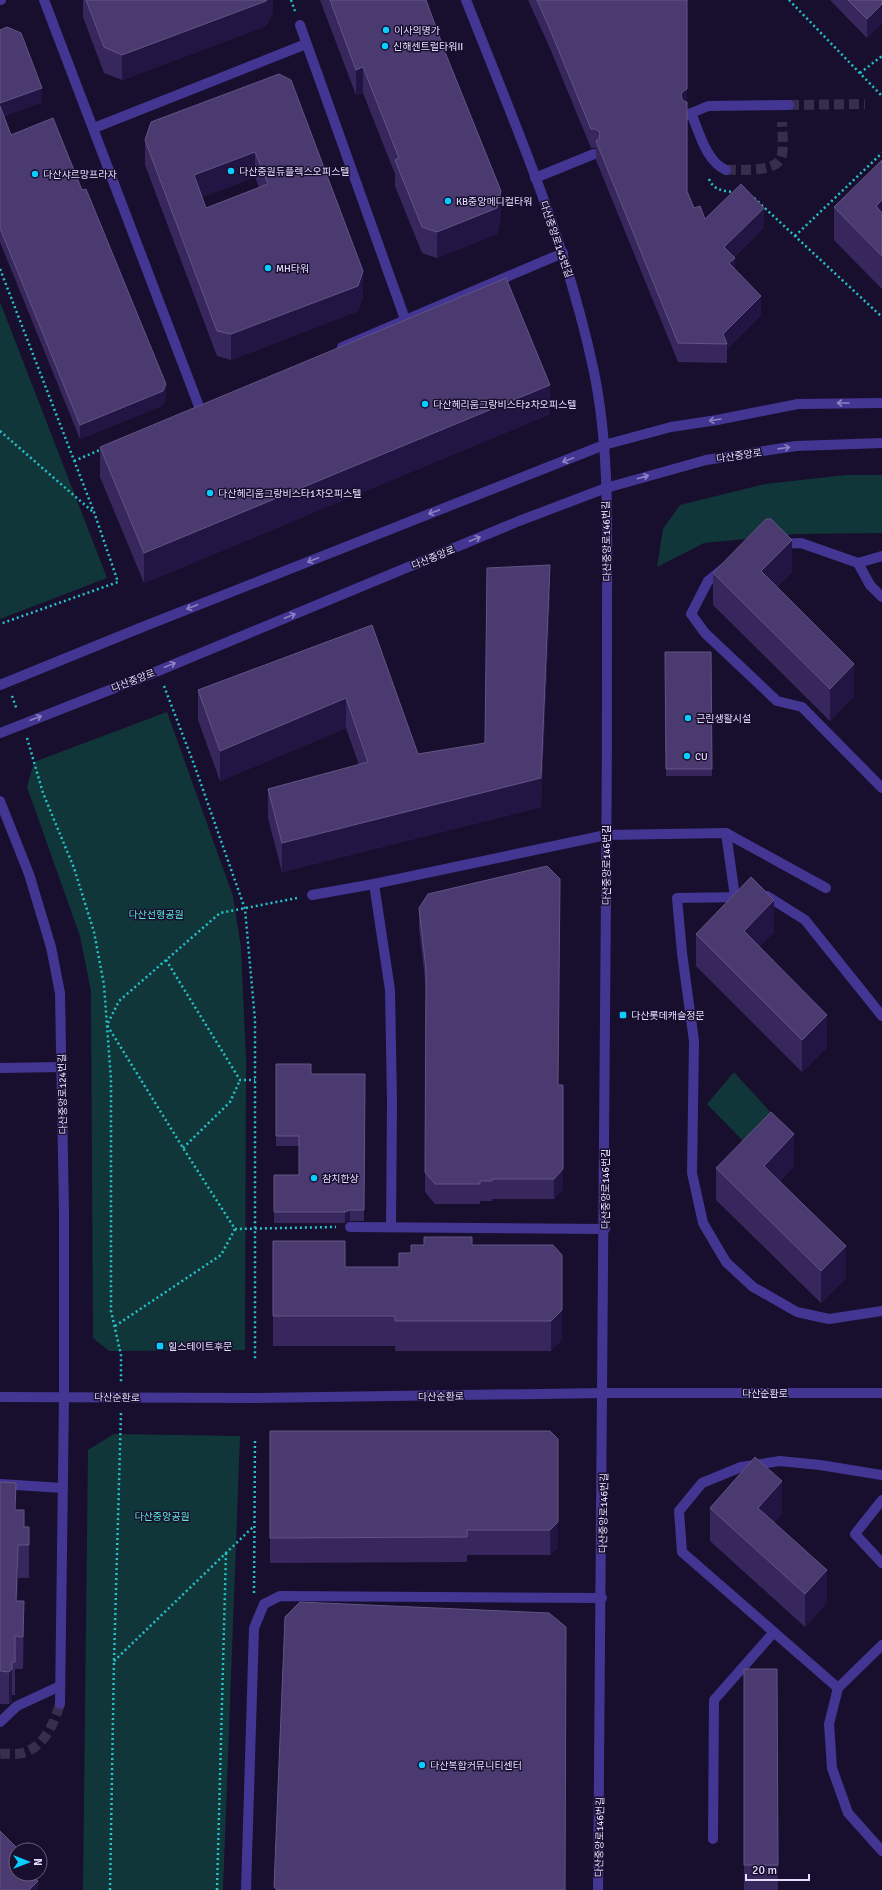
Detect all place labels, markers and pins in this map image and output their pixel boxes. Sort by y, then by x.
marker: 이사의명가 [381,25,391,35]
place label: 이사의명가 [394,25,440,37]
marker: 신해센트럴타워II [380,41,390,51]
place label: 신해센트럴타워II [393,41,463,53]
marker: 다산중원듀플렉스오피스텔 [226,166,236,176]
place label: 다산중원듀플렉스오피스텔 [239,166,349,178]
marker: 다산샤르망프라자 [30,169,40,179]
place label: 다산샤르망프라자 [43,169,117,181]
marker: KB중앙메디컬타워 [443,196,453,206]
place label: KB중앙메디컬타워 [456,196,532,208]
marker: MH타워 [263,263,273,273]
place label: MH타워 [276,263,309,275]
marker: 다산헤리움그랑비스타2차오피스텔 [420,399,430,409]
place label: 다산헤리움그랑비스타2차오피스텔 [433,399,576,411]
marker: 다산헤리움그랑비스타1차오피스텔 [205,488,215,498]
place label: 다산헤리움그랑비스타1차오피스텔 [218,488,361,500]
marker: 근린생활시설 [683,713,693,723]
place label: 근린생활시설 [696,713,751,725]
marker: CU [682,751,692,761]
place label: CU [695,751,708,763]
marker: 다산롯데캐슬정문 [618,1010,628,1020]
place label: 다산롯데캐슬정문 [631,1010,705,1022]
marker: 참치한상 [309,1173,319,1183]
place label: 참치한상 [322,1173,359,1185]
marker: 힐스테이트후문 [155,1341,165,1351]
place label: 힐스테이트후문 [168,1341,232,1353]
marker: 다산복합커뮤니티센터 [417,1760,427,1770]
place label: 다산복합커뮤니티센터 [430,1760,522,1772]

